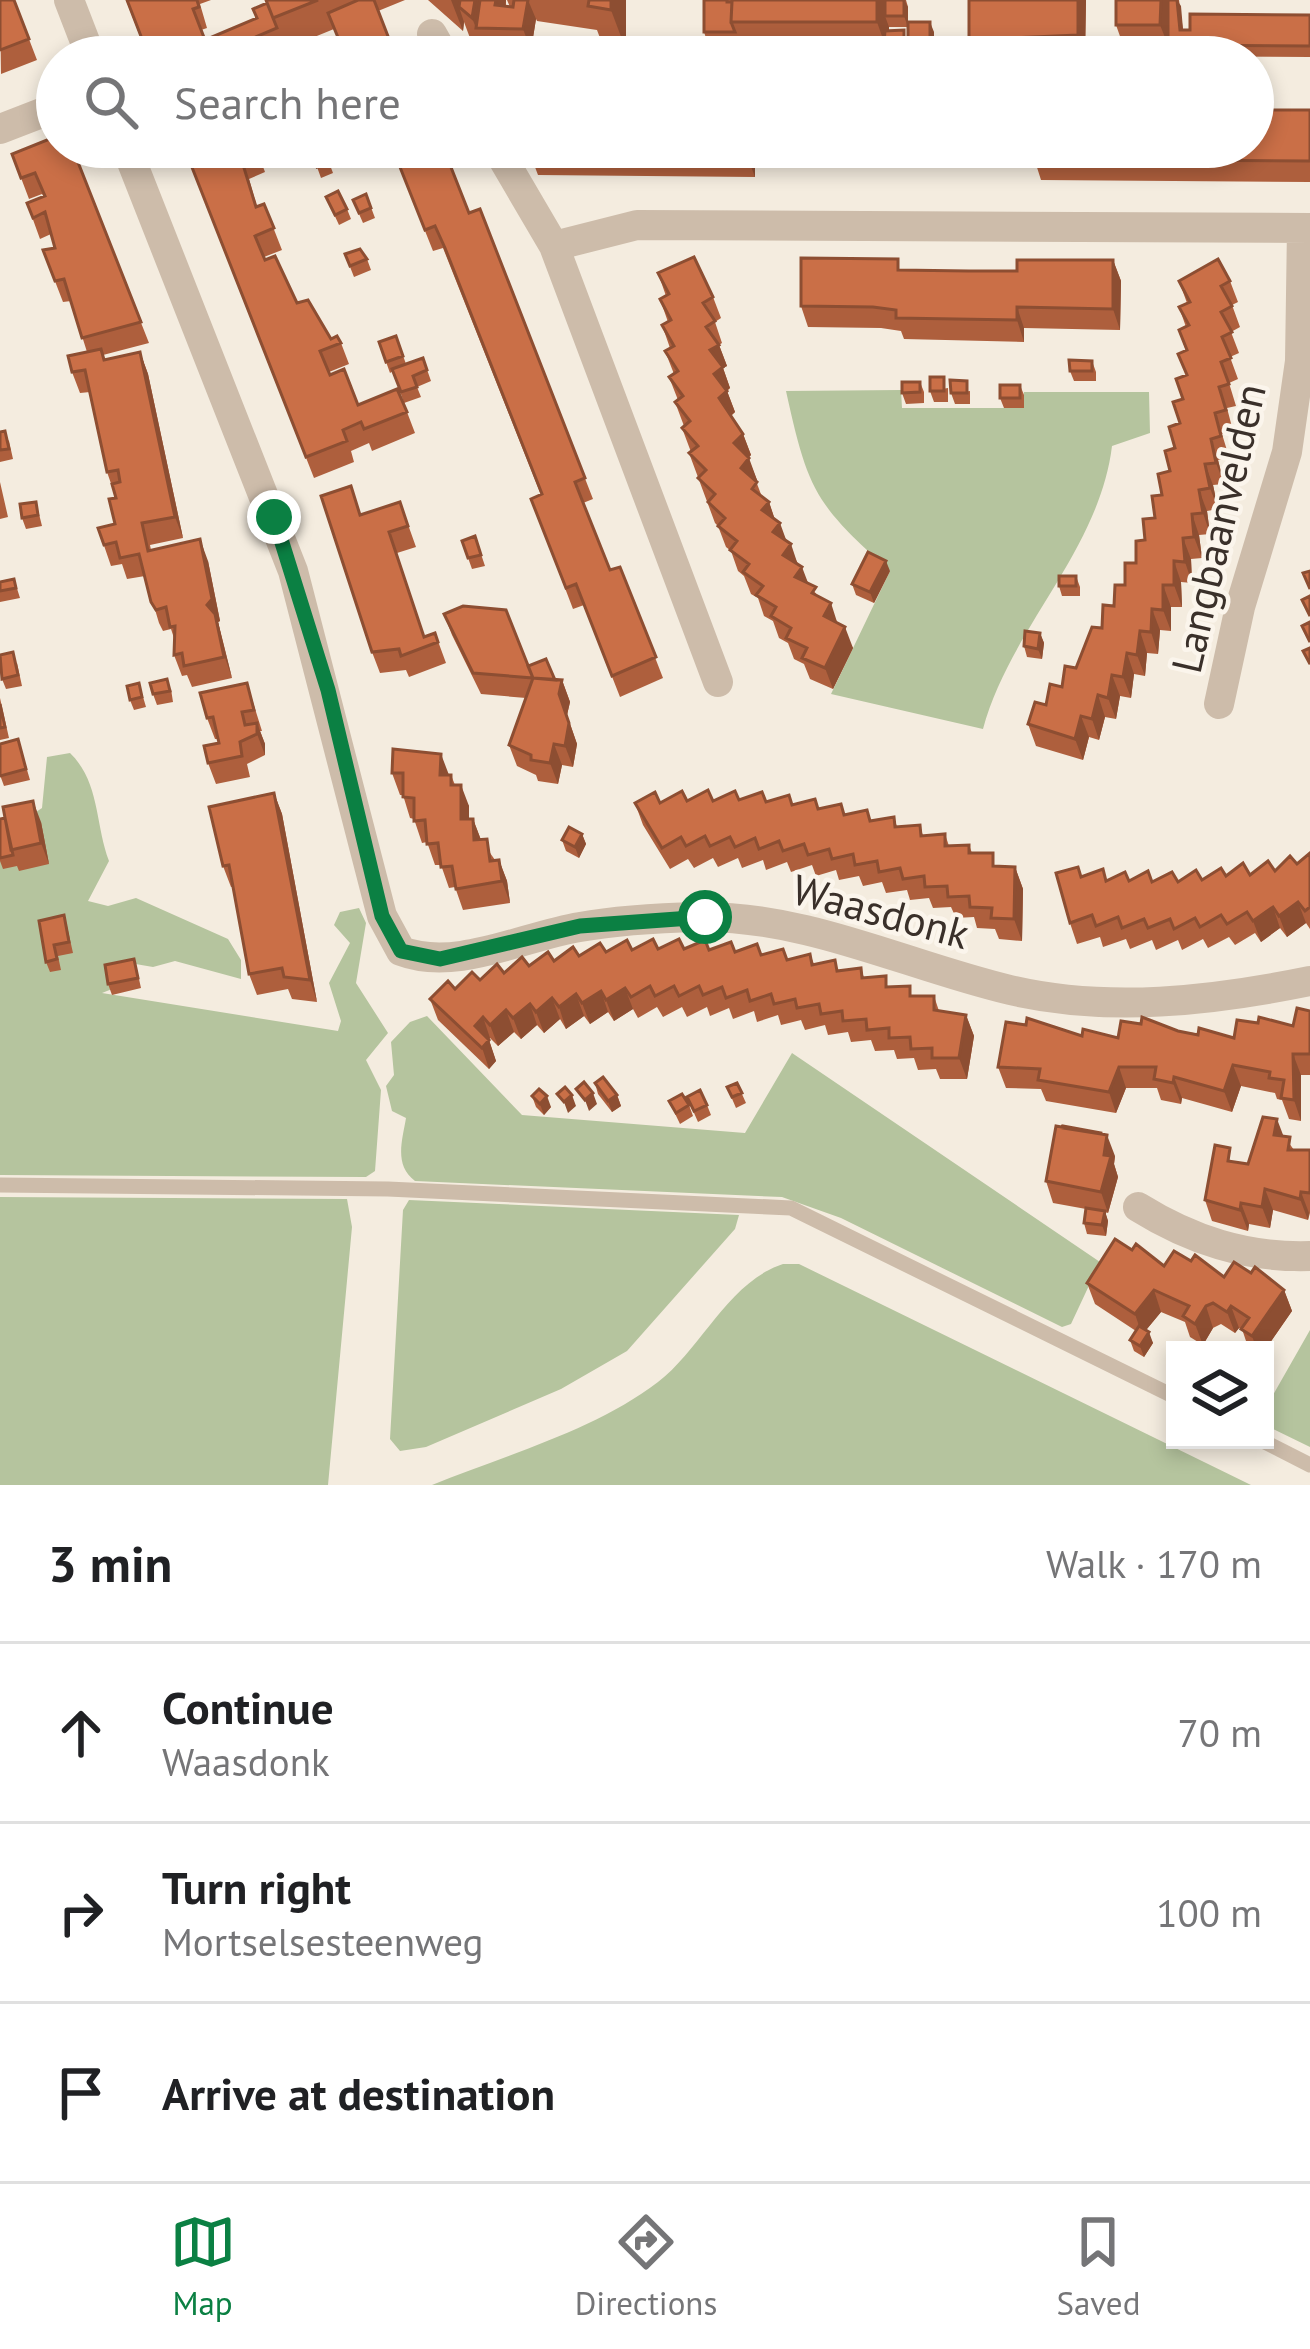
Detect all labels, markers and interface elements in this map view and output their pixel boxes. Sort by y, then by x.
search box [36,36,1274,168]
icon: search [78,69,144,135]
text: Search here [174,73,401,131]
street label: Langbaanvelden [1158,378,1278,678]
route end [247,490,301,544]
street label: Waasdonk [787,861,975,961]
route start [678,890,732,944]
map controls [1166,1341,1274,1449]
button: layers [1166,1341,1274,1449]
text: 3 min [48,1530,172,1596]
text: Walk · 170 m [1046,1538,1262,1589]
text: Continue [162,1678,334,1736]
icon: ahead [48,1700,114,1766]
text: 70 m [1177,1707,1262,1758]
text: Waasdonk [162,1736,330,1787]
text: Turn right [162,1858,351,1916]
icon: right [48,1880,114,1946]
text: 100 m [1156,1887,1262,1938]
text: Mortselsesteenweg [162,1916,484,1967]
icon: arrive [48,2060,114,2126]
text: Arrive at destination [162,2064,555,2122]
tab: Map [170,2209,236,2324]
tab: Directions [575,2209,717,2324]
tab: Saved [1056,2209,1140,2324]

